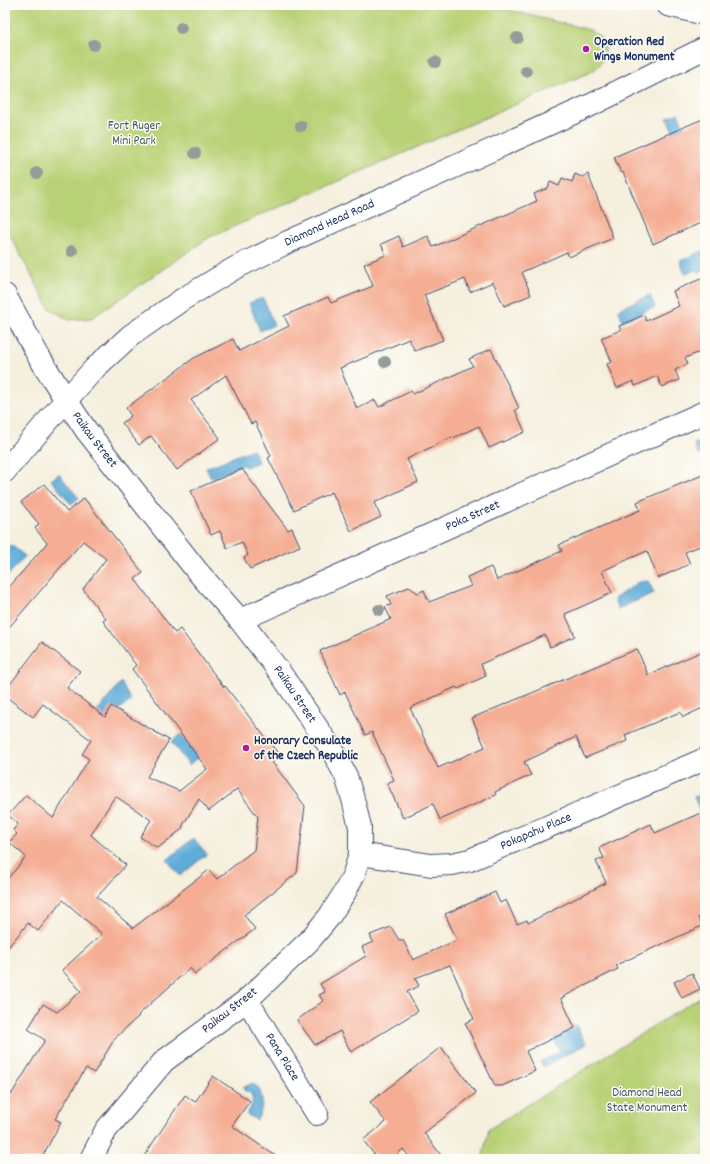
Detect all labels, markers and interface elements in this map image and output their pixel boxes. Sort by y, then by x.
place label: Operation Red Wings Monument [594,33,675,67]
marker: Operation Red Wings Monument [581,44,591,54]
park label: Fort Ruger Mini Park [108,117,160,151]
street label: Diamond Head Road [281,195,378,252]
street label: Paikau Street [67,408,122,472]
street label: Poka Street [443,495,503,536]
street label: Paikau Street [268,661,321,727]
place label: Honorary Consulate of the Czech Republic [254,732,358,766]
marker: Honorary Consulate of the Czech Republic [241,743,251,753]
street label: Pokapahu Place [497,808,575,855]
street label: Paikau Street [198,983,262,1039]
street label: Pana Place [260,1029,304,1085]
park label: Diamond Head State Monument [607,1084,687,1118]

